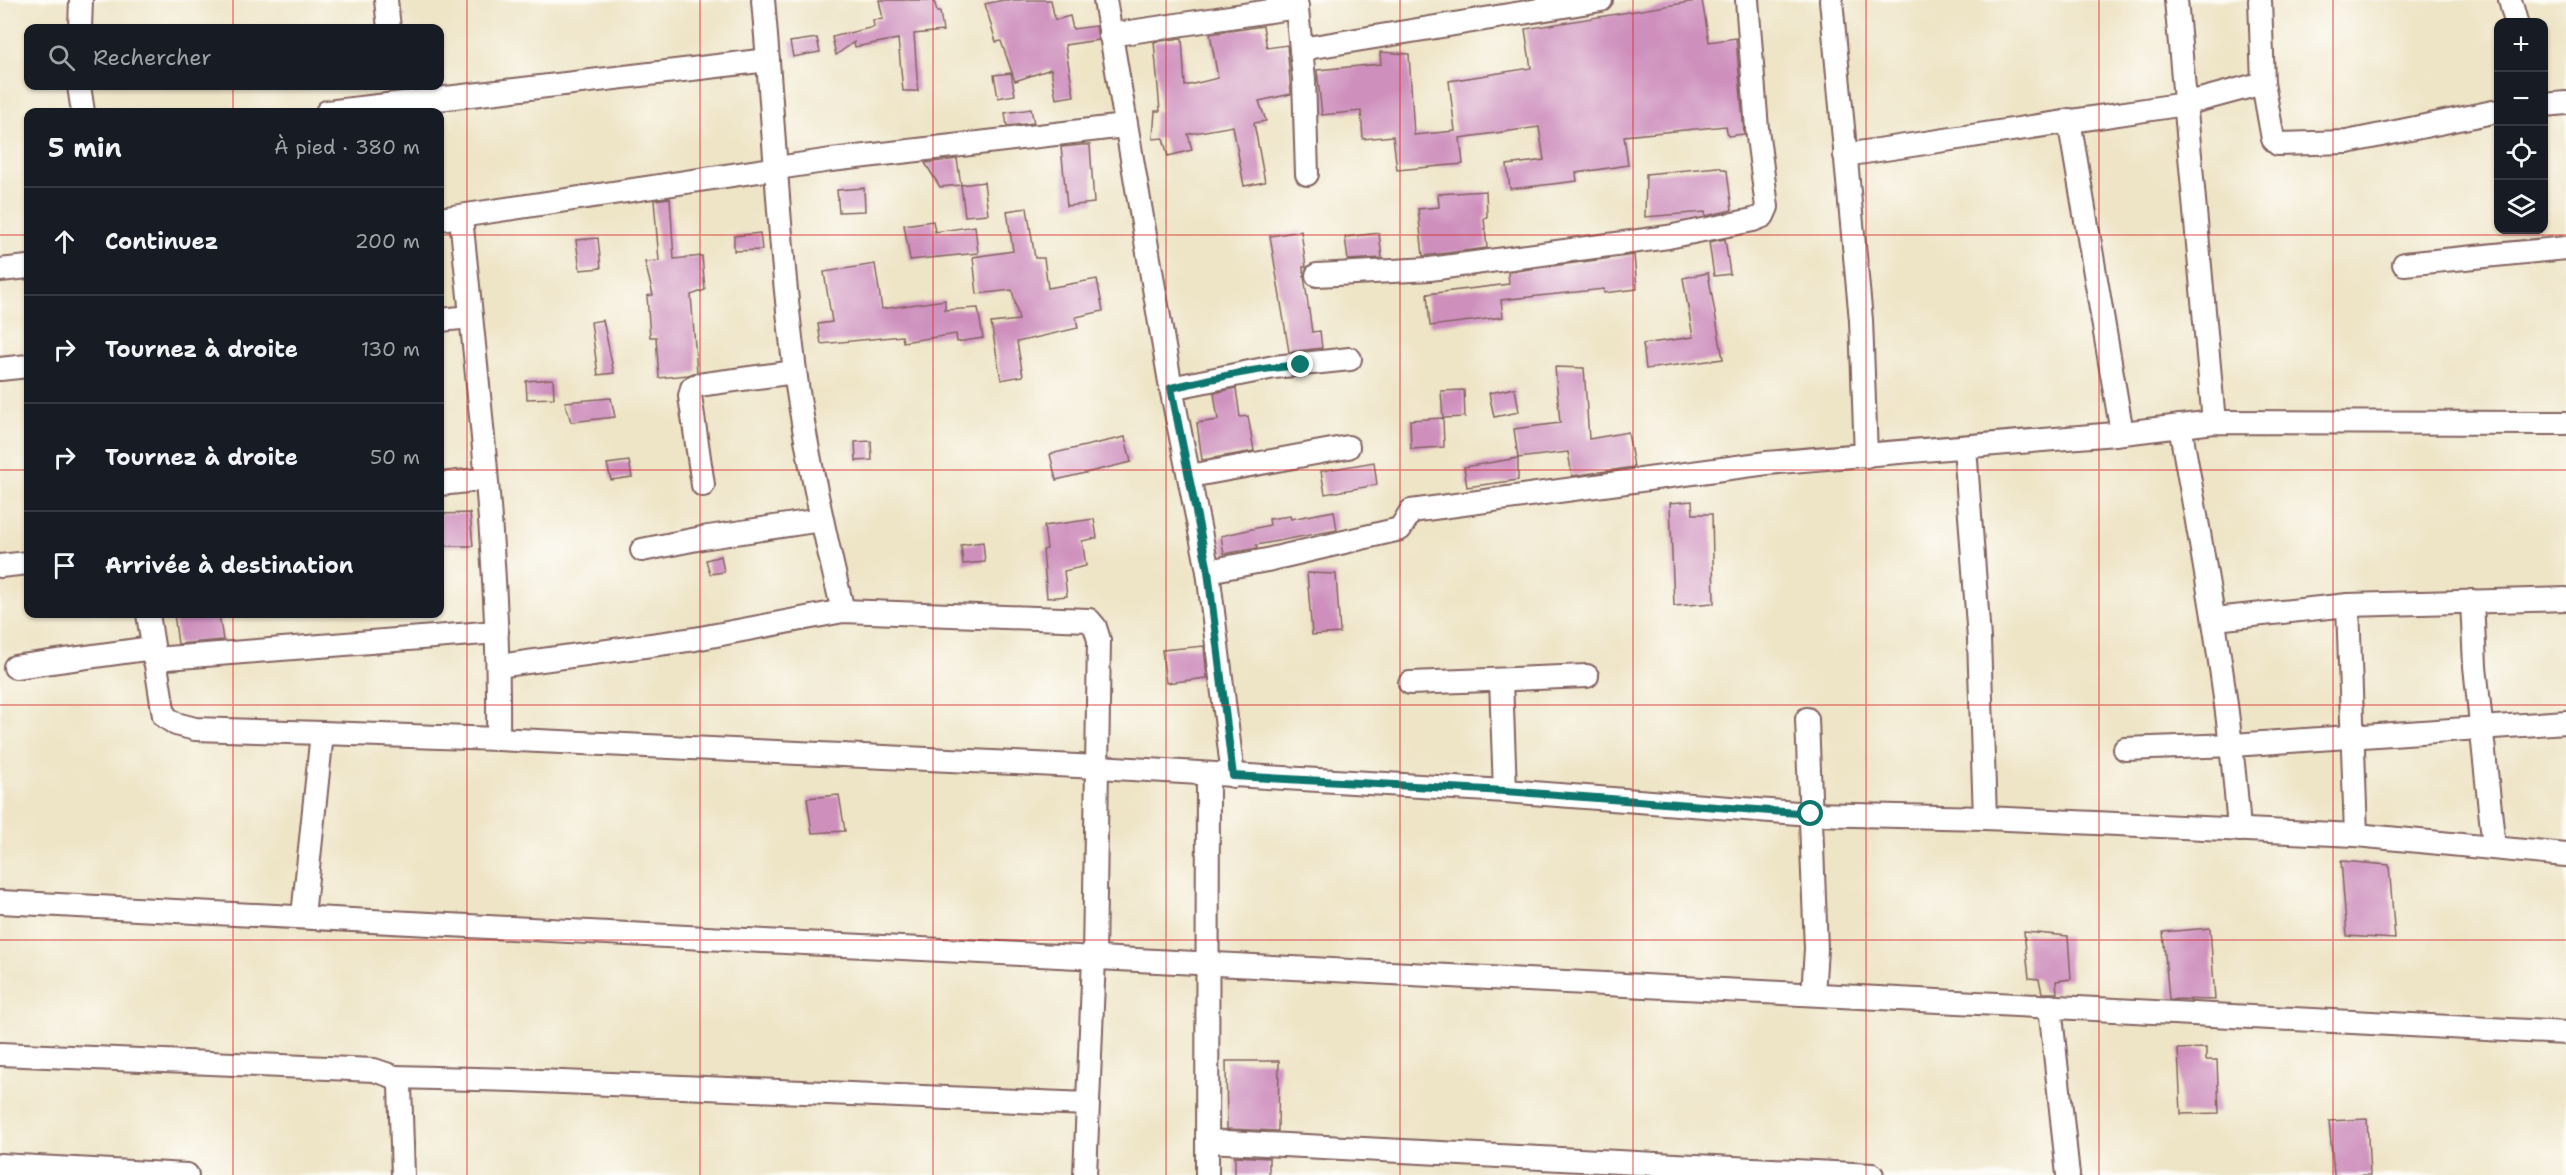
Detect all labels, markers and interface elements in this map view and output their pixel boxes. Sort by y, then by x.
map controls [2494,18,2548,234]
button: + [2494,18,2548,72]
search box [24,24,444,90]
icon: search [45,41,78,74]
text: Rechercher [93,43,212,72]
button: − [2494,72,2548,126]
button: locate [2494,126,2548,180]
text: 5 min [48,130,122,165]
text: À pied · 380 m [274,134,420,160]
button: layers [2494,180,2548,234]
icon: ahead [48,225,81,258]
text: Continuez [105,227,218,256]
text: 200 m [355,228,420,254]
icon: right [48,333,81,366]
text: Tournez à droite [105,335,298,364]
text: 130 m [361,336,420,362]
route end [1287,351,1313,377]
icon: right [48,441,81,474]
text: Tournez à droite [105,443,298,472]
text: 50 m [370,444,420,470]
icon: arrive [48,549,81,582]
text: Arrivée à destination [105,551,353,580]
route start [1797,800,1823,826]

